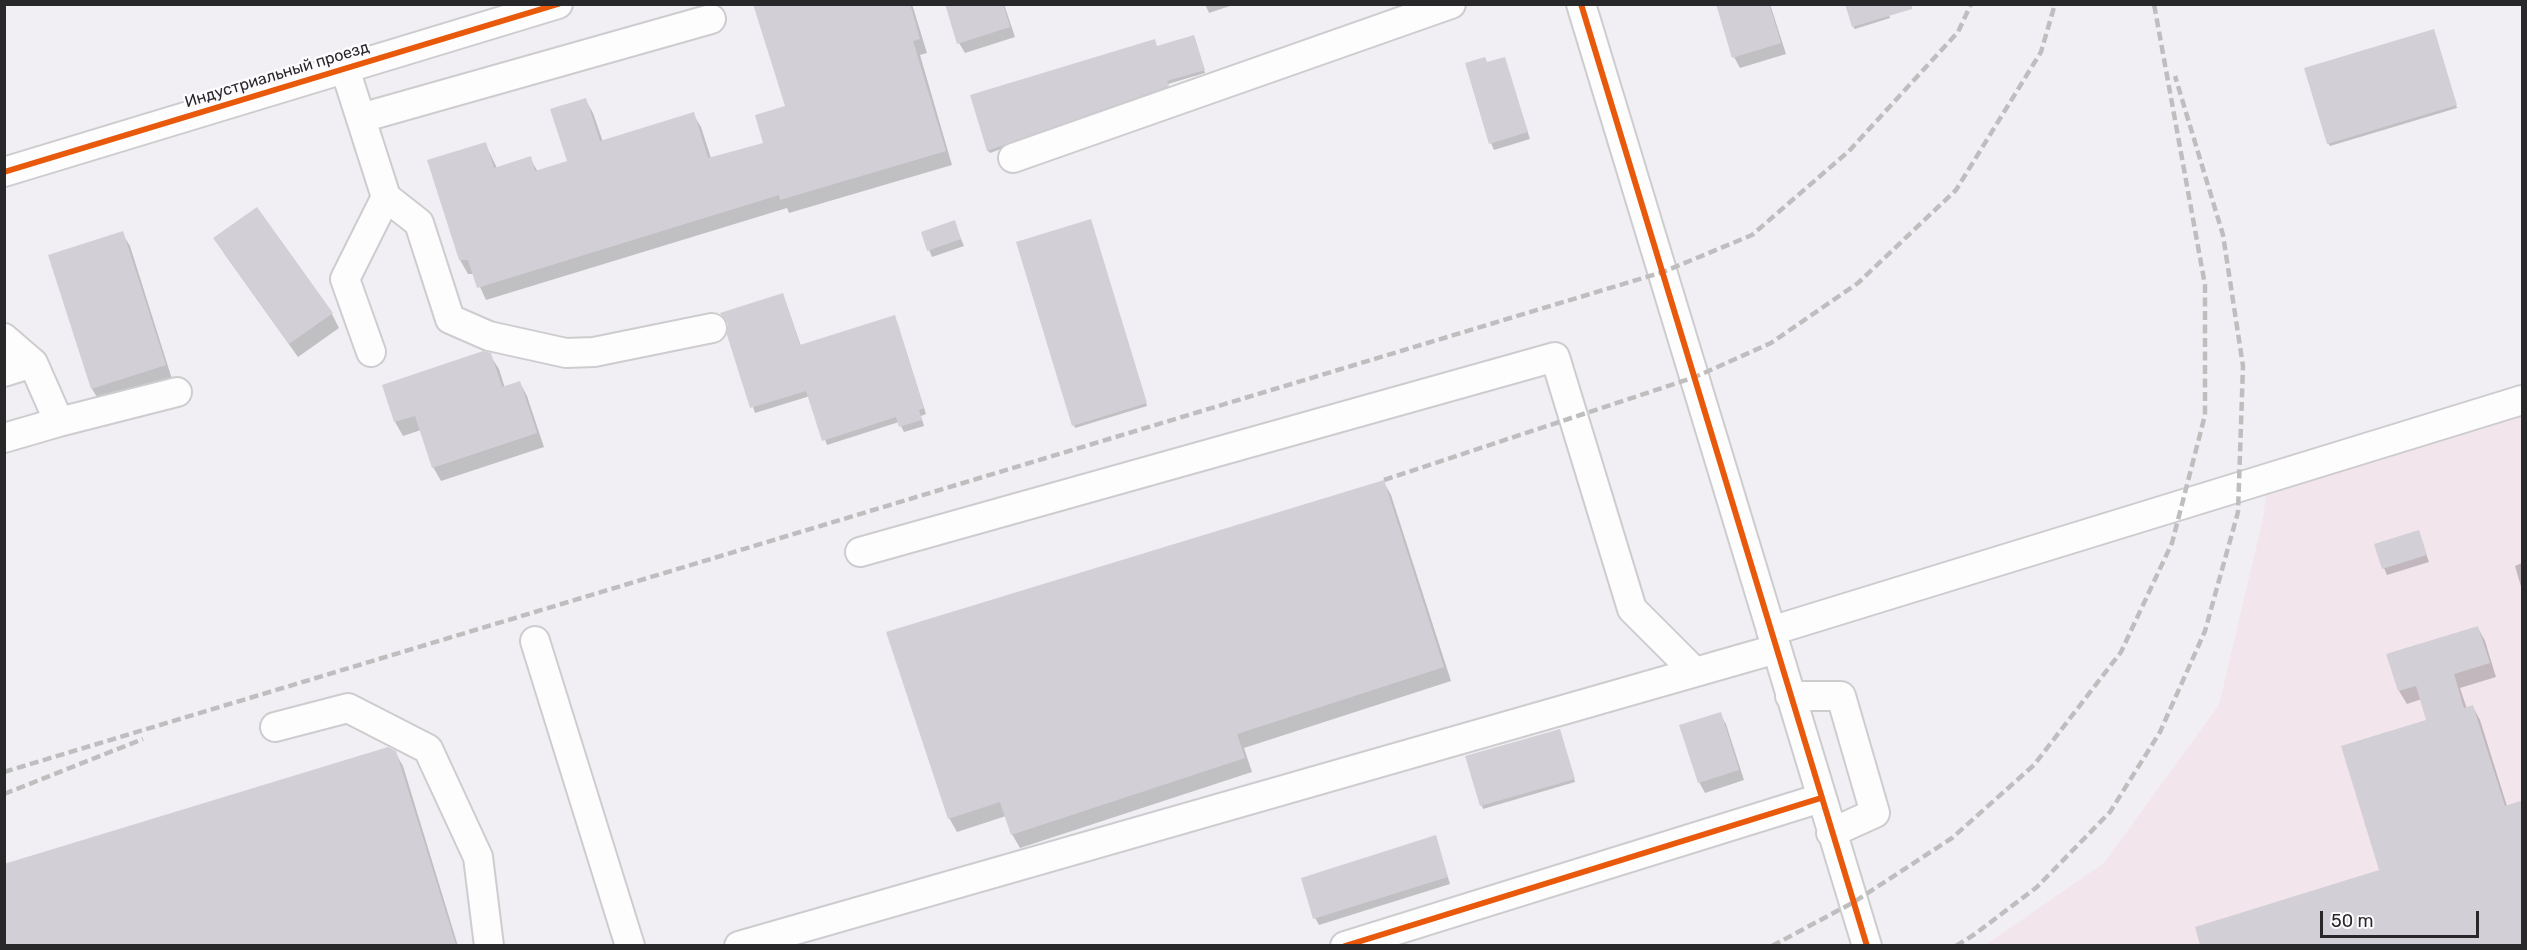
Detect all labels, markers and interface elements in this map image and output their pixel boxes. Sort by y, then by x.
street label: Индустриальный проезд [182,38,372,112]
scale bar [2323,899,2482,937]
text: 50 m [2331,910,2374,932]

